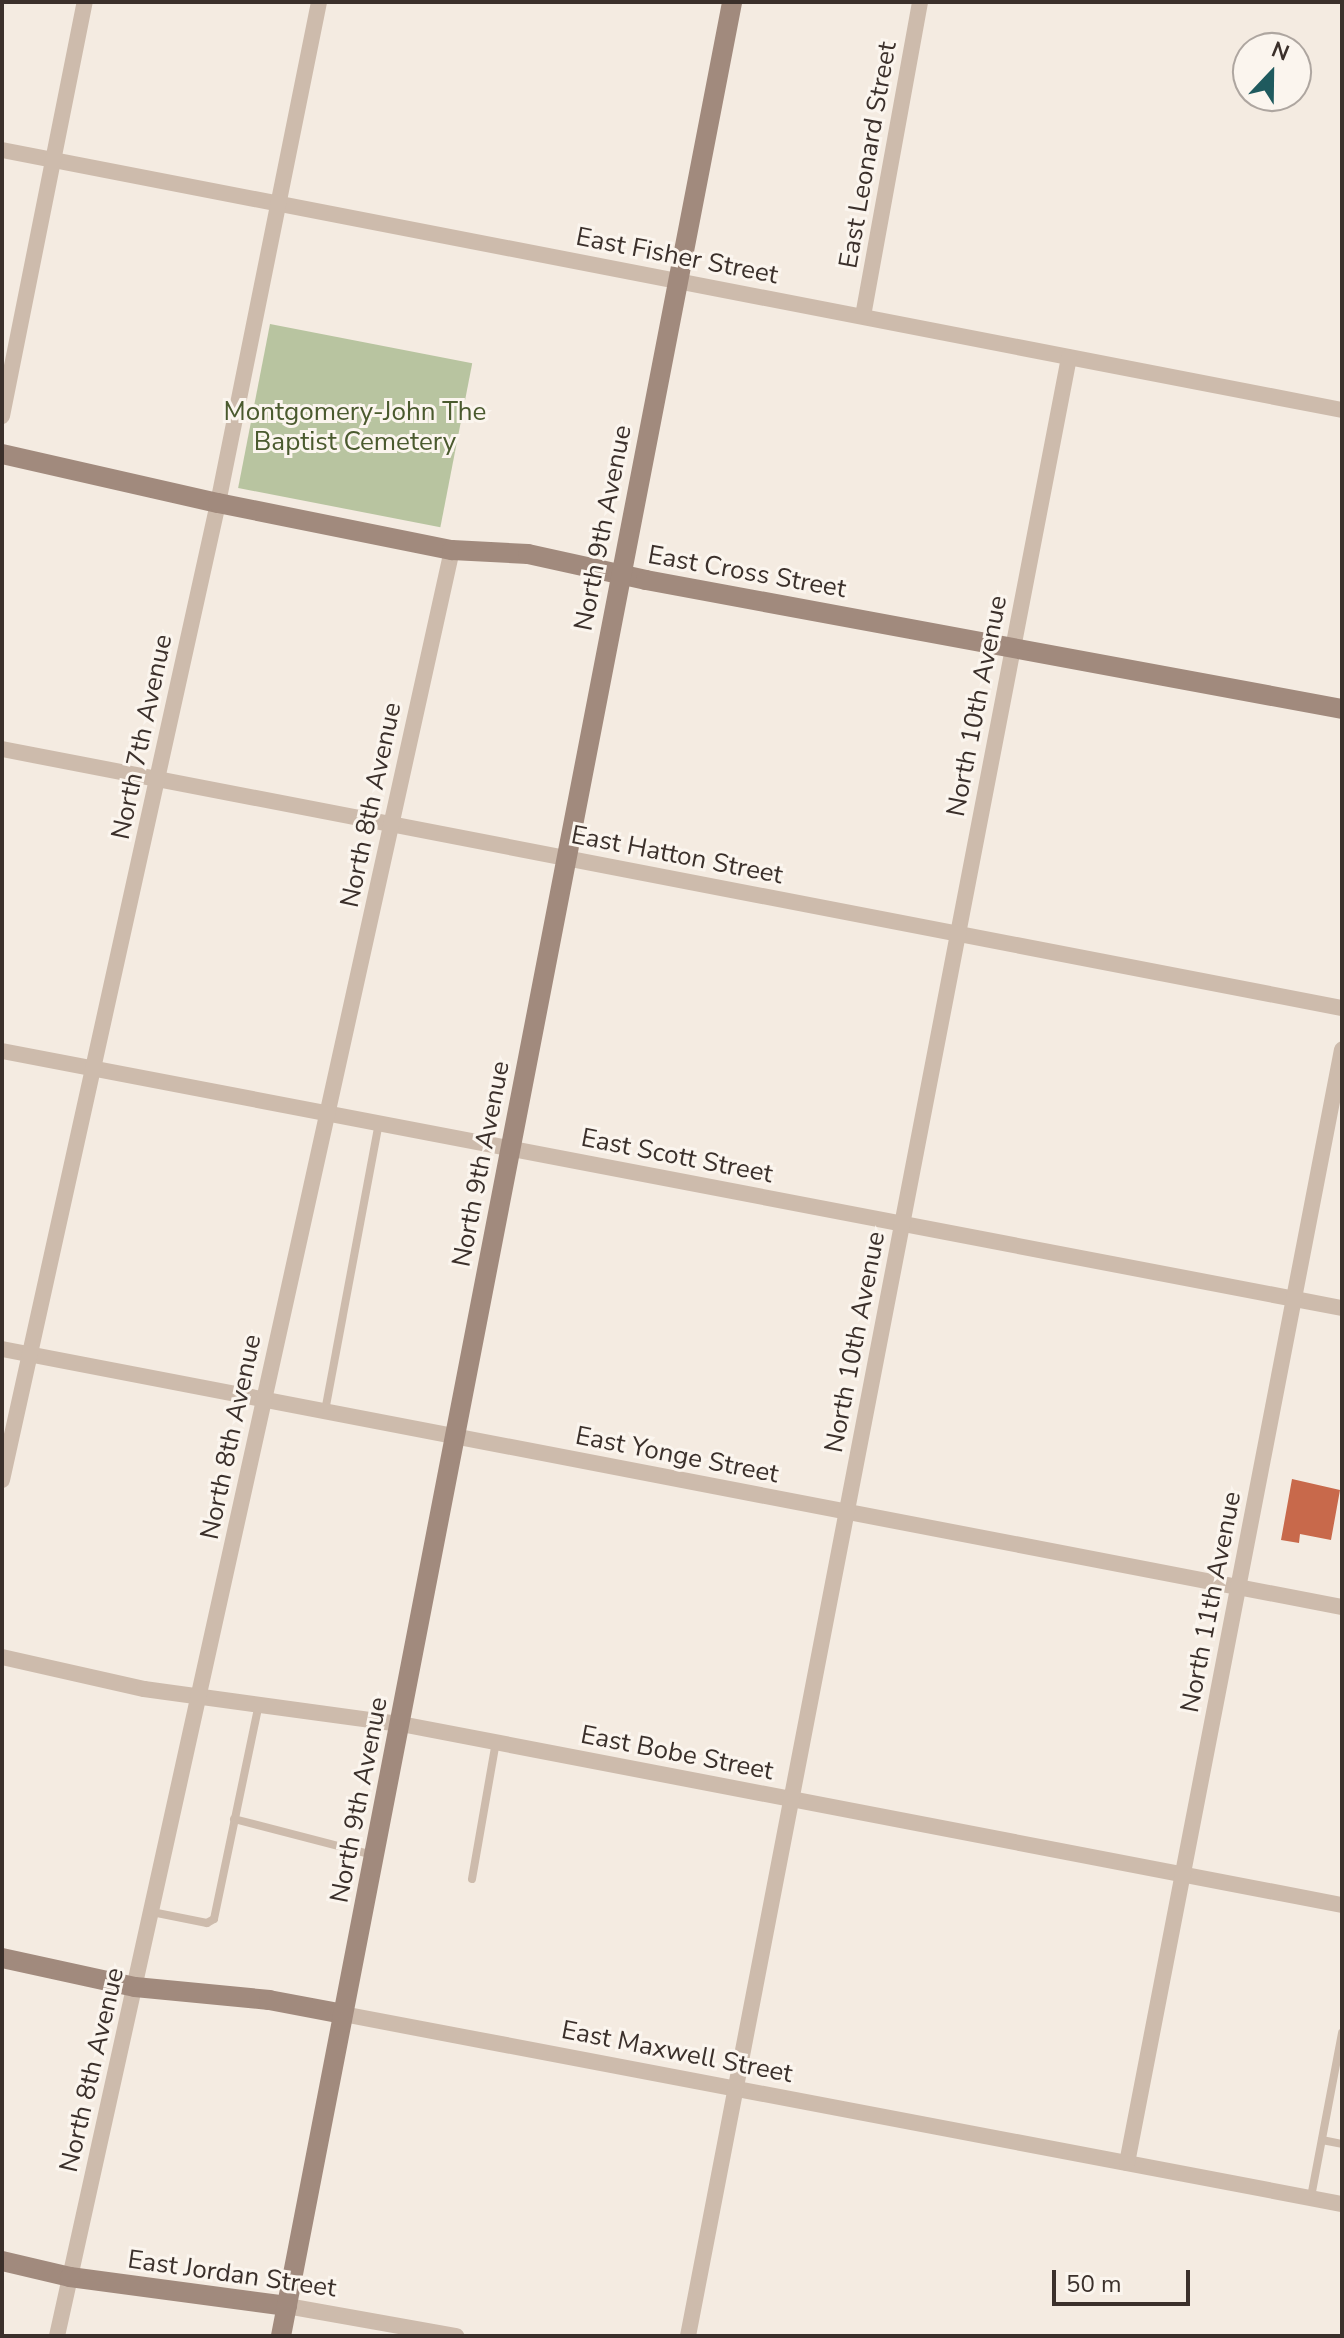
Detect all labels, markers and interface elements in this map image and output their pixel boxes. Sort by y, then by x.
north arrow [1232,32,1312,112]
text: N [1267,35,1293,69]
street label: East Leonard Street [833,39,903,271]
street label: East Fisher Street [573,221,781,291]
park label: Montgomery-John The Baptist Cemetery [224,396,486,458]
street label: North 9th Avenue [568,423,638,633]
street label: East Cross Street [646,539,848,605]
street label: North 10th Avenue [940,593,1014,819]
street label: North 7th Avenue [105,632,179,842]
street label: North 8th Avenue [334,700,408,910]
street label: East Hatton Street [568,819,786,891]
street label: North 9th Avenue [446,1059,516,1269]
street label: East Scott Street [579,1122,775,1190]
street label: North 10th Avenue [818,1229,892,1455]
street label: North 8th Avenue [194,1332,268,1542]
street label: East Yonge Street [573,1420,781,1490]
street label: North 11th Avenue [1174,1489,1248,1715]
street label: North 9th Avenue [324,1695,394,1905]
street label: East Bobe Street [578,1719,776,1787]
street label: North 8th Avenue [53,1965,131,2175]
street label: East Maxwell Street [559,2014,795,2090]
street label: East Jordan Street [126,2244,338,2304]
scale bar [1056,2254,1194,2304]
text: 50 m [1066,2268,1122,2300]

